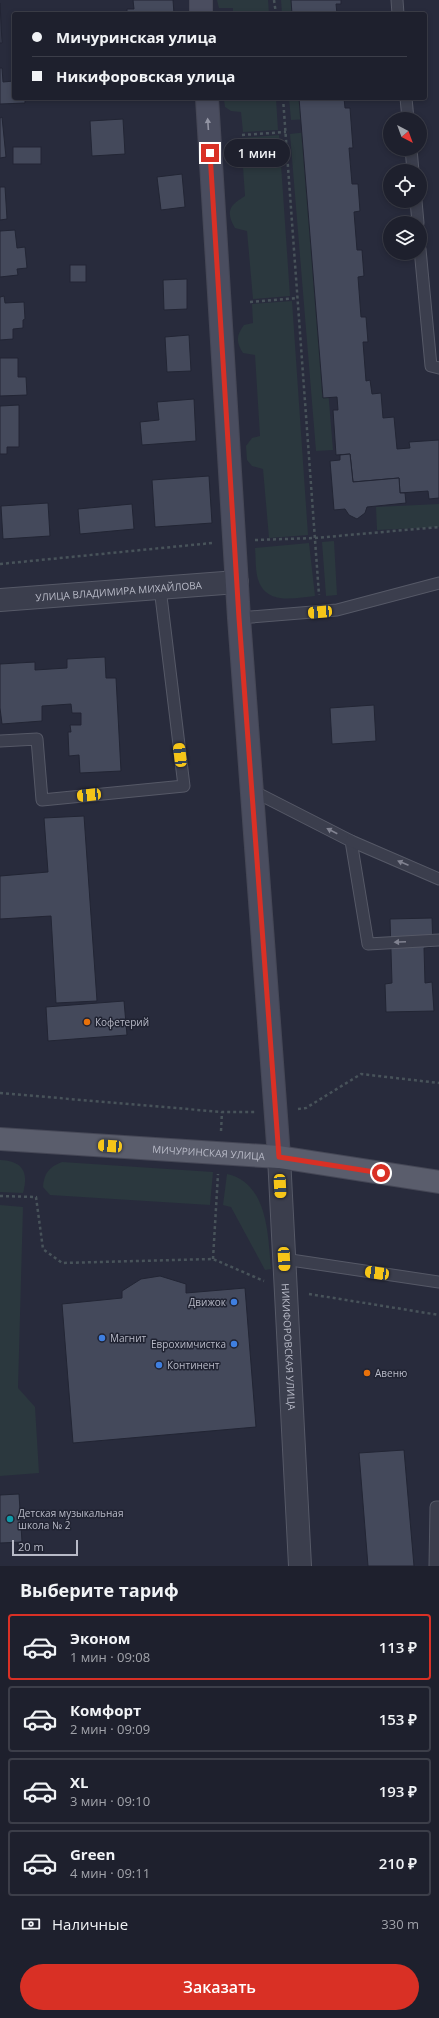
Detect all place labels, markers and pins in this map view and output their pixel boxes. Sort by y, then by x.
place label: Кофетерий [95,1015,149,1029]
marker: Кофетерий [82,1017,92,1027]
place label: Движок [189,1295,227,1309]
marker: Движок [229,1297,239,1307]
place label: Магнит [110,1331,147,1345]
marker: Магнит [97,1333,107,1343]
place label: Еврохимчистка [151,1337,226,1351]
marker: Еврохимчистка [229,1339,239,1349]
place label: Континент [167,1358,220,1372]
marker: Континент [154,1360,164,1370]
place label: Авеню [375,1366,407,1380]
marker: Авеню [362,1368,372,1378]
place label: Детская музыкальная школа № 2 [18,1506,123,1532]
marker: Детская музыкальная школа № 2 [5,1514,15,1524]

